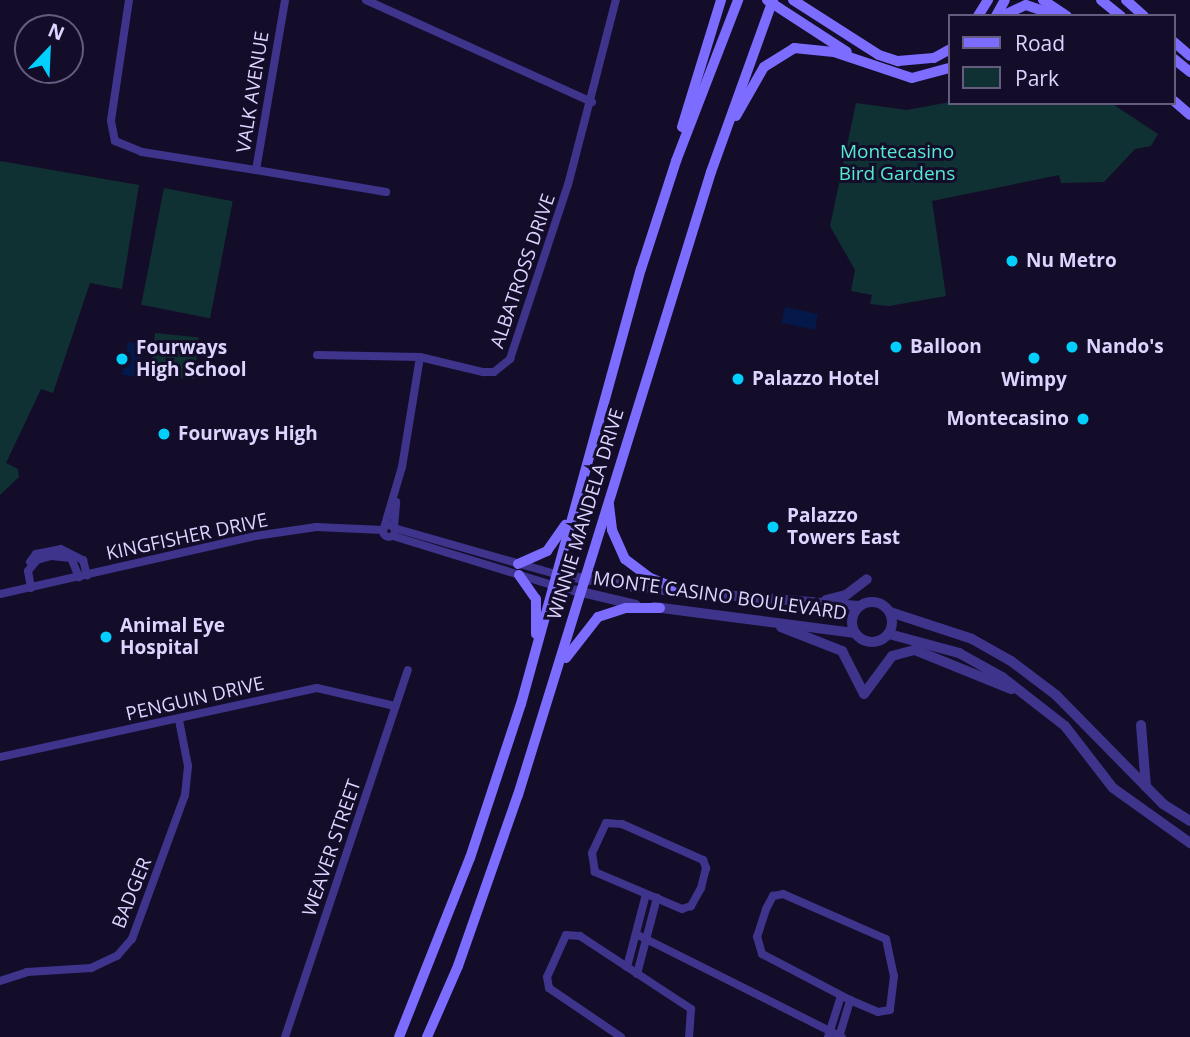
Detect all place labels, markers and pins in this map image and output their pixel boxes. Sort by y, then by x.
place label: Nu Metro [1026,250,1117,272]
marker: Nu Metro [1004,253,1020,269]
place label: Balloon [910,336,982,358]
place label: Nando's [1086,336,1164,358]
place label: Fourways High School [136,337,247,381]
marker: Balloon [888,339,904,355]
marker: Nando's [1064,339,1080,355]
marker: Wimpy [1026,350,1042,366]
marker: Fourways High School [114,351,130,367]
place label: Palazzo Hotel [752,368,879,390]
place label: Wimpy [1001,369,1067,391]
marker: Palazzo Hotel [730,371,746,387]
place label: Montecasino [947,408,1069,430]
marker: Montecasino [1075,411,1091,427]
place label: Fourways High [178,423,318,445]
marker: Fourways High [156,426,172,442]
place label: Palazzo Towers East [787,505,900,549]
marker: Palazzo Towers East [765,519,781,535]
place label: Animal Eye Hospital [120,615,225,659]
marker: Animal Eye Hospital [98,629,114,645]

